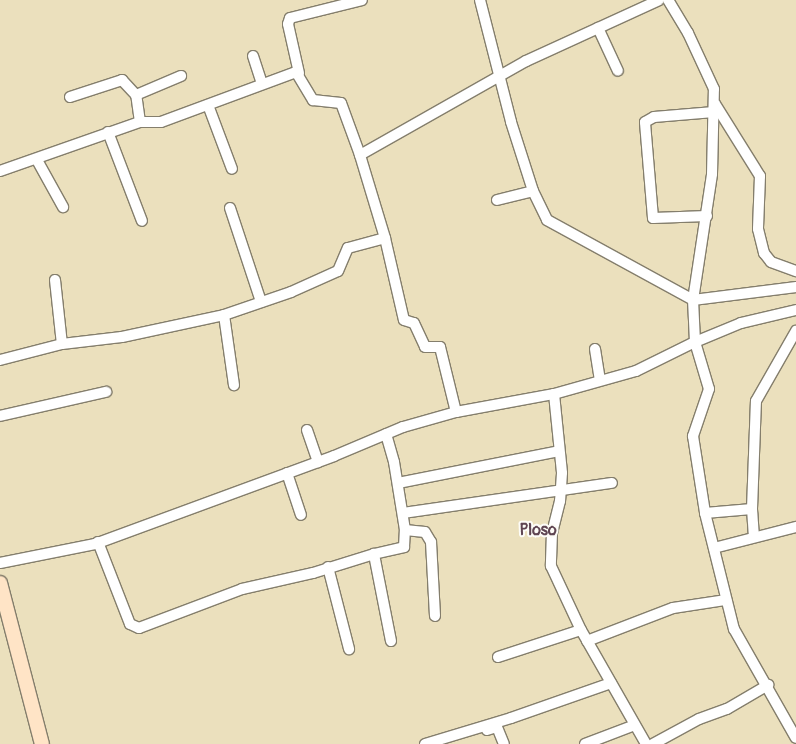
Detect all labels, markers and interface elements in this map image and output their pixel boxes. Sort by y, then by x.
district label: Ploso [520,520,556,540]

